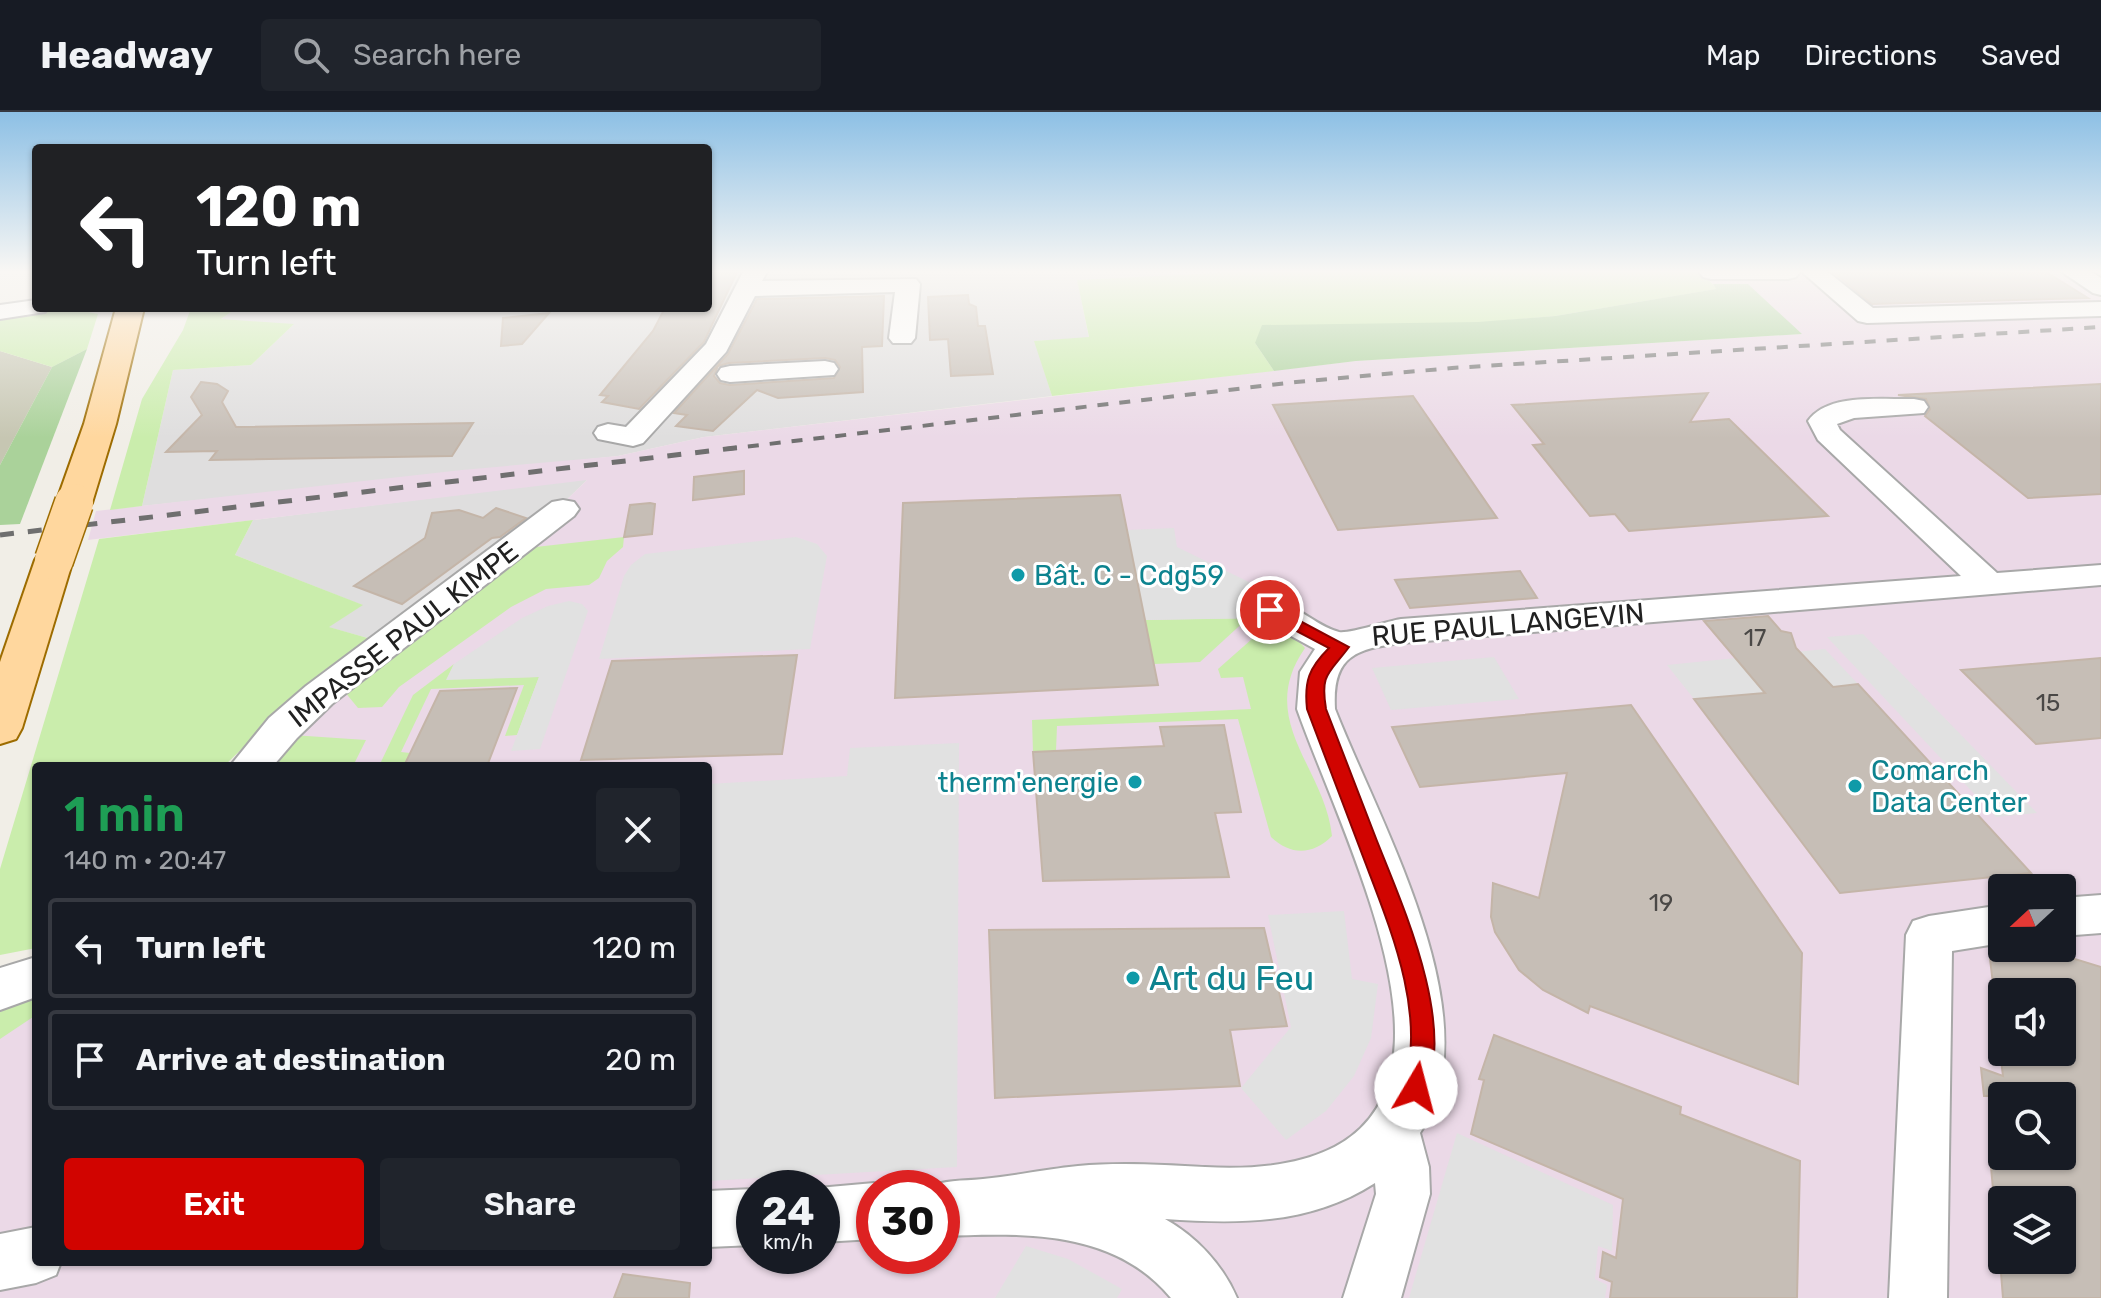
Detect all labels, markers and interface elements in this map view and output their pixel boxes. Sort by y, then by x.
search box [261,19,821,91]
text: Headway [40,32,213,78]
icon: search [289,33,333,77]
text: Search here [353,37,521,73]
text: Map [1706,39,1760,72]
text: Directions [1804,39,1937,72]
text: Saved [1981,39,2061,72]
text: 120 m [196,174,362,240]
icon: left [64,176,168,280]
text: Turn left [196,241,337,284]
street label: IMPASSE PAUL KIMPE [282,534,525,734]
place label: Bât. C - Cdg59 [1034,559,1224,592]
marker: Bât. C - Cdg59 [1009,566,1027,584]
pin [1236,576,1304,644]
icon: arrive [1248,588,1292,632]
street label: RUE PAUL LANGEVIN [1370,596,1646,653]
house number: 17 [1744,624,1766,652]
house number: 15 [2036,689,2060,717]
place label: Comarch Data Center [1871,754,2028,819]
place label: therm'energie [937,766,1119,799]
marker: therm'energie [1126,773,1144,791]
marker: Comarch Data Center [1846,777,1864,795]
text: 1 min [64,786,185,843]
button: close [596,788,680,872]
text: 140 m · 20:47 [64,845,226,876]
north arrow [1988,874,2076,962]
map controls [1988,874,2076,1274]
house number: 19 [1649,889,1673,917]
icon: left [68,926,112,970]
text: Turn left [136,930,266,966]
text: 120 m [592,930,676,966]
place label: Art du Feu [1149,958,1314,999]
marker: Art du Feu [1124,969,1142,987]
button: sound [1988,978,2076,1066]
icon: arrive [68,1038,112,1082]
text: Arrive at destination [136,1042,446,1078]
text: 20 m [605,1042,676,1078]
position arrow [1374,1046,1458,1130]
button: search [1988,1082,2076,1170]
button: Exit [64,1158,364,1250]
button: Share [380,1158,680,1250]
speed limit sign: 30 [856,1170,960,1274]
button: layers [1988,1186,2076,1274]
text: 24 [761,1188,815,1235]
text: km/h [763,1230,813,1254]

